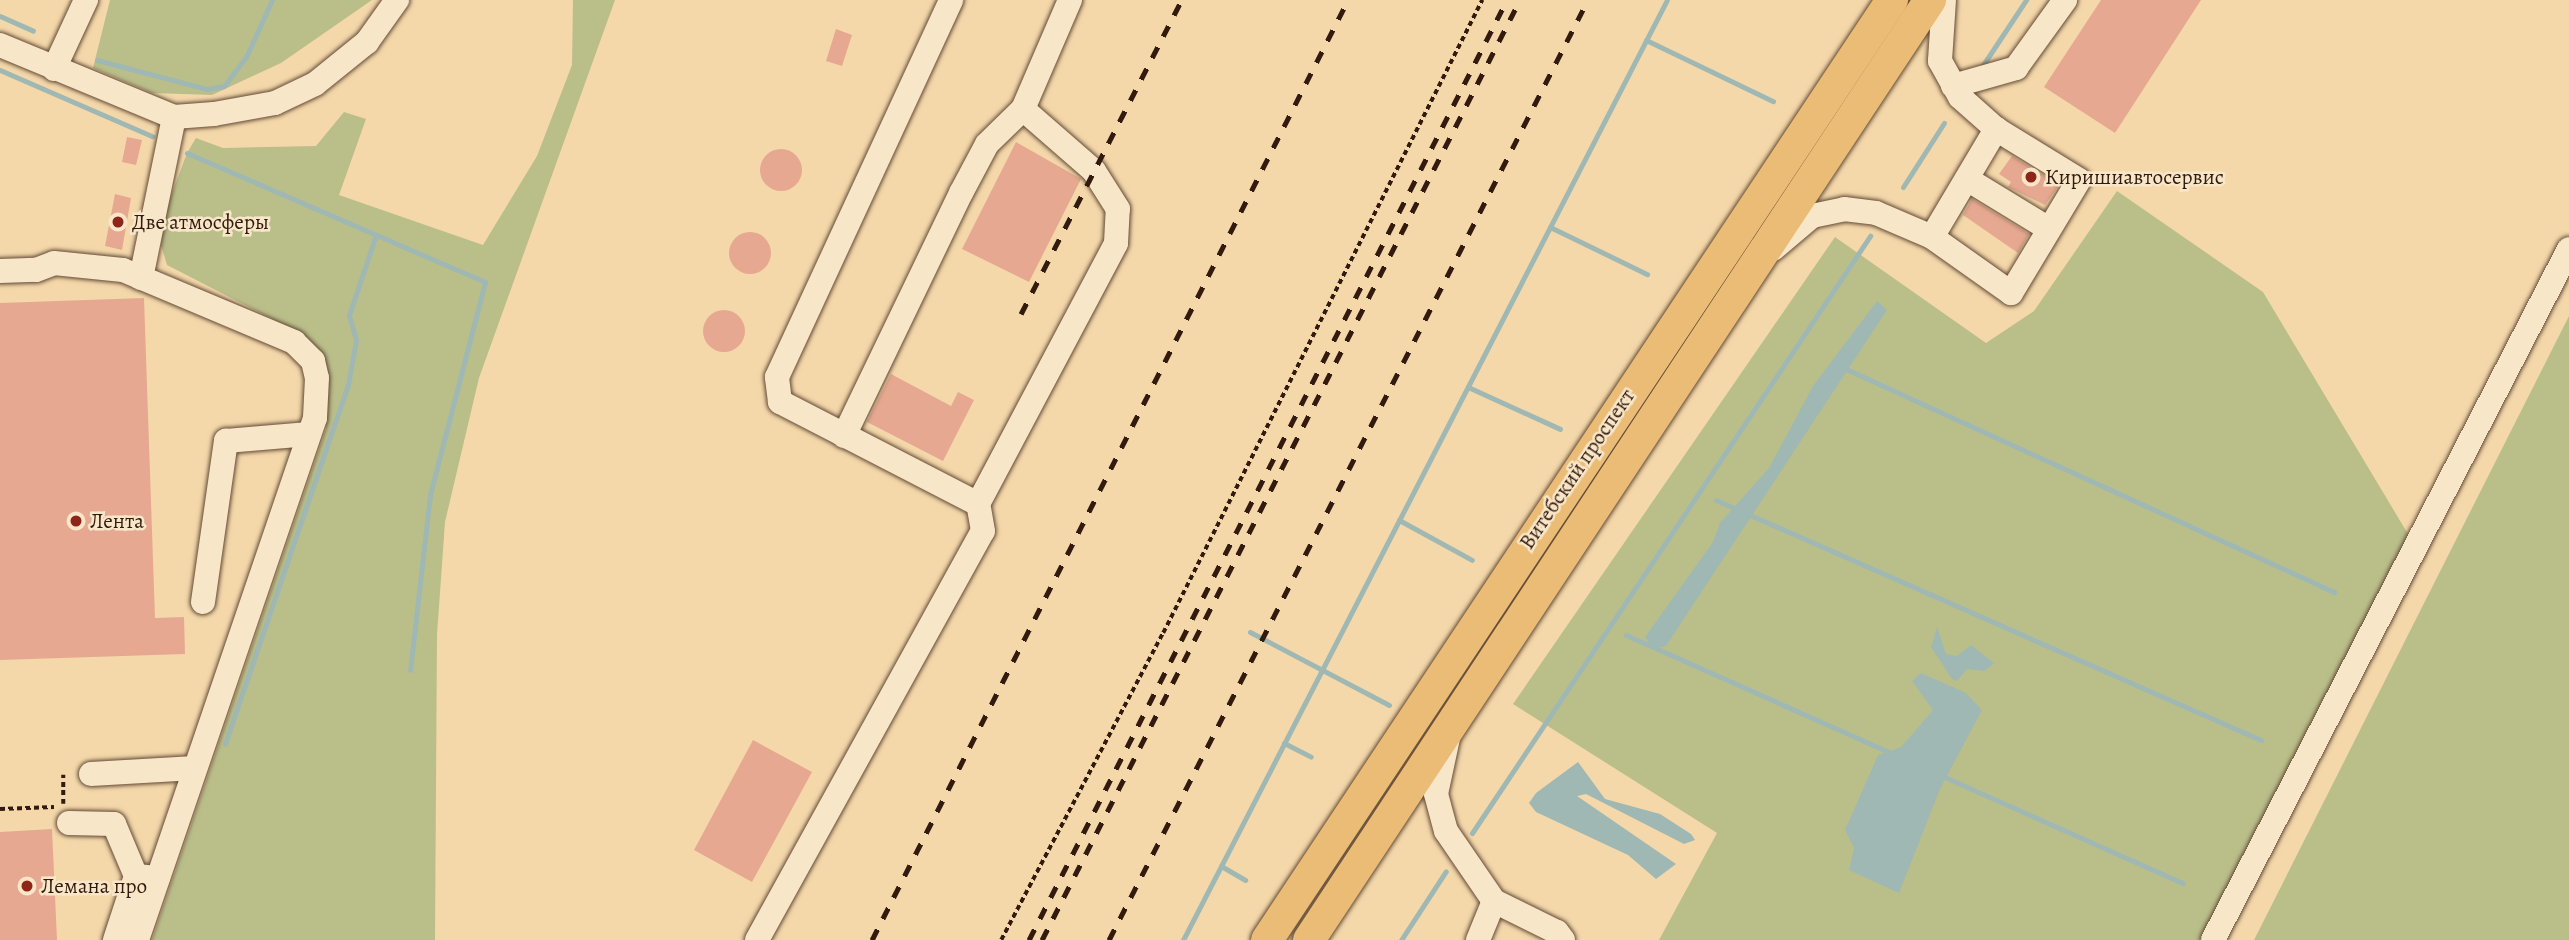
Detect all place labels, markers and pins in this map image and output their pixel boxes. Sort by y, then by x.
place label: Киришиавтосервис [2045,164,2224,190]
marker: Киришиавтосервис [2023,169,2039,185]
place label: Две атмосферы [132,209,269,235]
marker: Две атмосферы [110,214,126,230]
place label: Лента [90,508,144,534]
marker: Лента [68,513,84,529]
place label: Лемана про [41,873,147,899]
marker: Лемана про [19,878,35,894]

